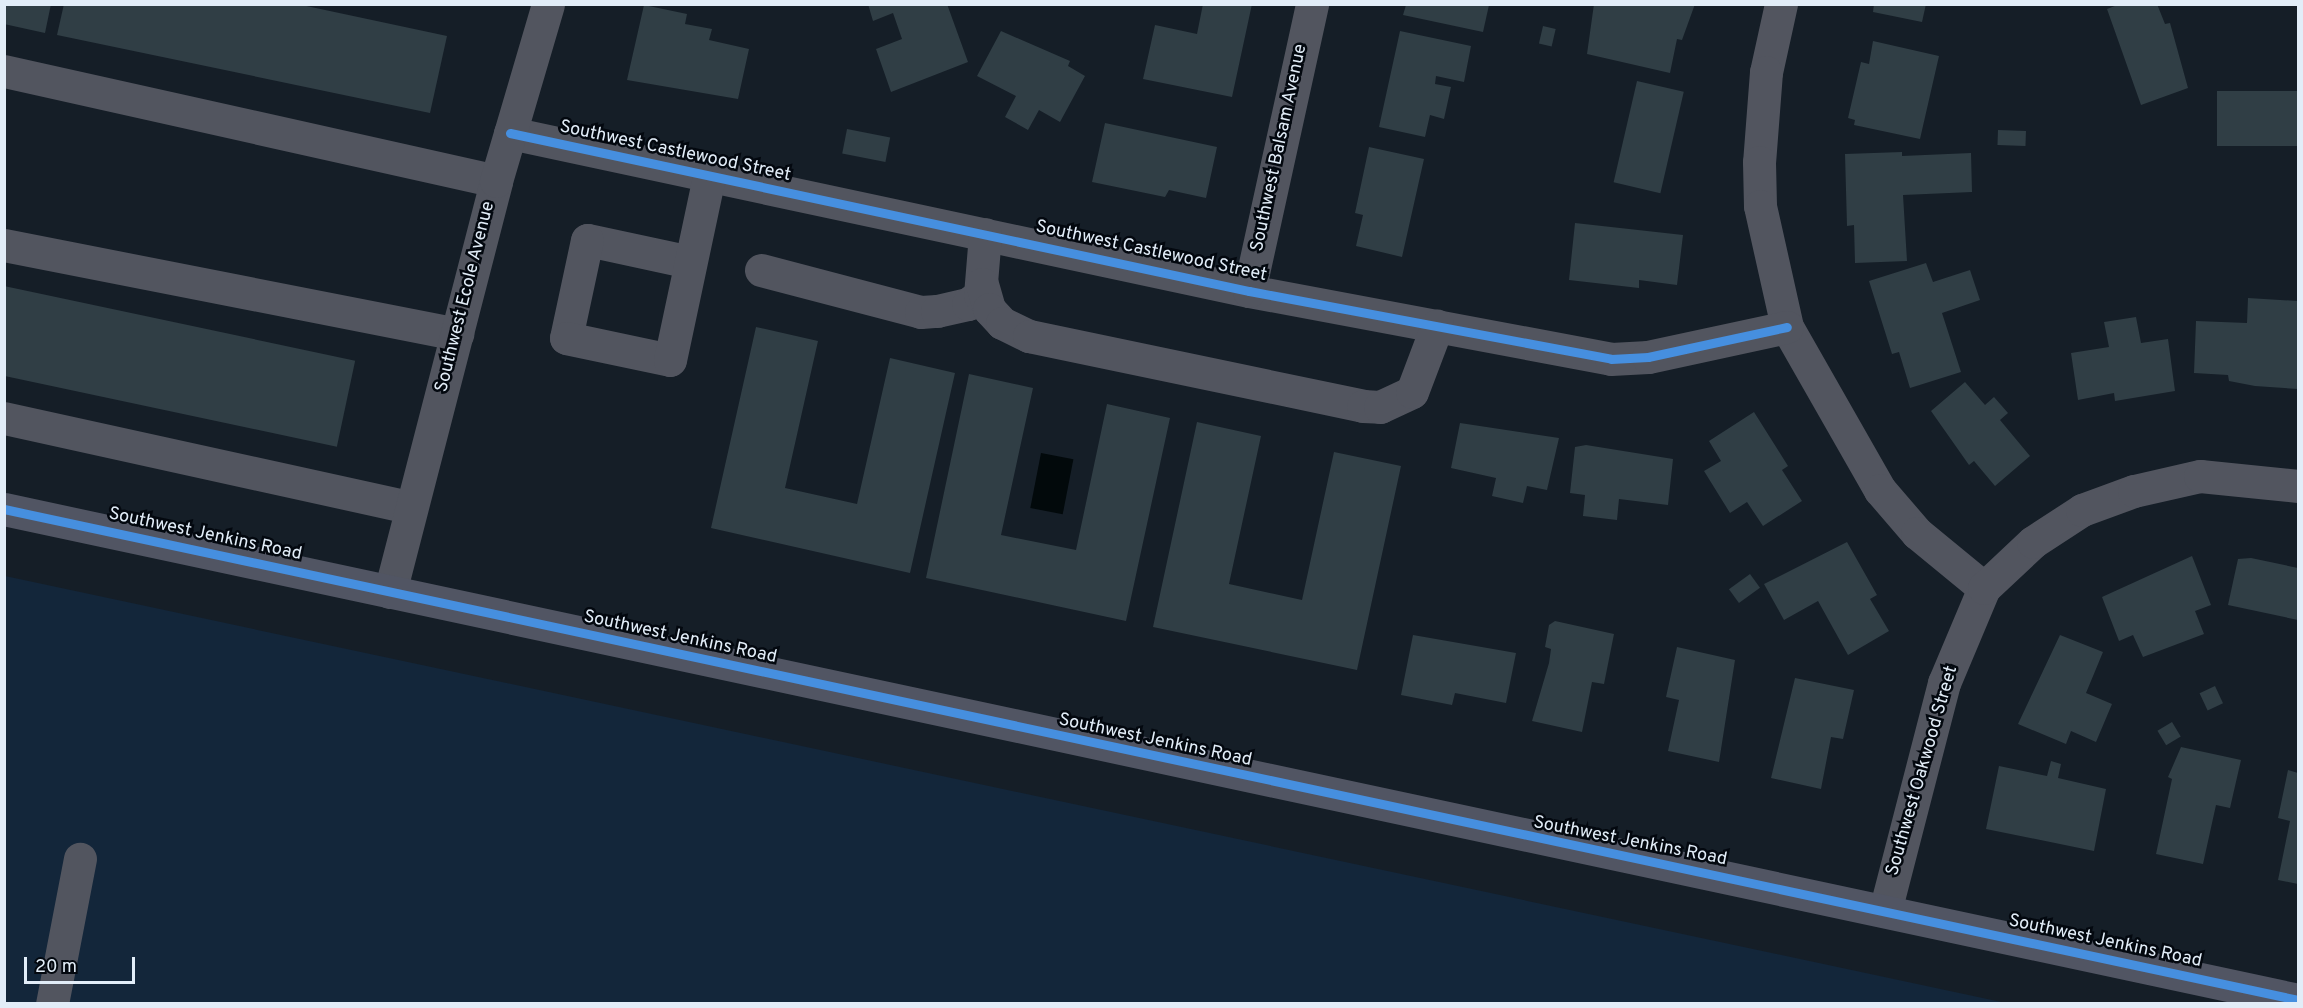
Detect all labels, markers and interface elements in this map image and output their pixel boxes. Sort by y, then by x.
street label: Southwest Balsam Avenue [1247,42,1313,254]
street label: Southwest Castlewood Street [557,117,793,187]
street label: Southwest Ecole Avenue [432,199,500,395]
street label: Southwest Castlewood Street [1033,217,1269,287]
street label: Southwest Jenkins Road [106,504,304,566]
street label: Southwest Jenkins Road [581,607,779,669]
street label: Southwest Oakwood Street [1883,664,1963,878]
street label: Southwest Jenkins Road [1056,710,1254,772]
street label: Southwest Jenkins Road [1531,813,1729,871]
street label: Southwest Jenkins Road [2006,911,2204,973]
scale bar [27,945,138,983]
text: 20 m [35,956,77,979]

